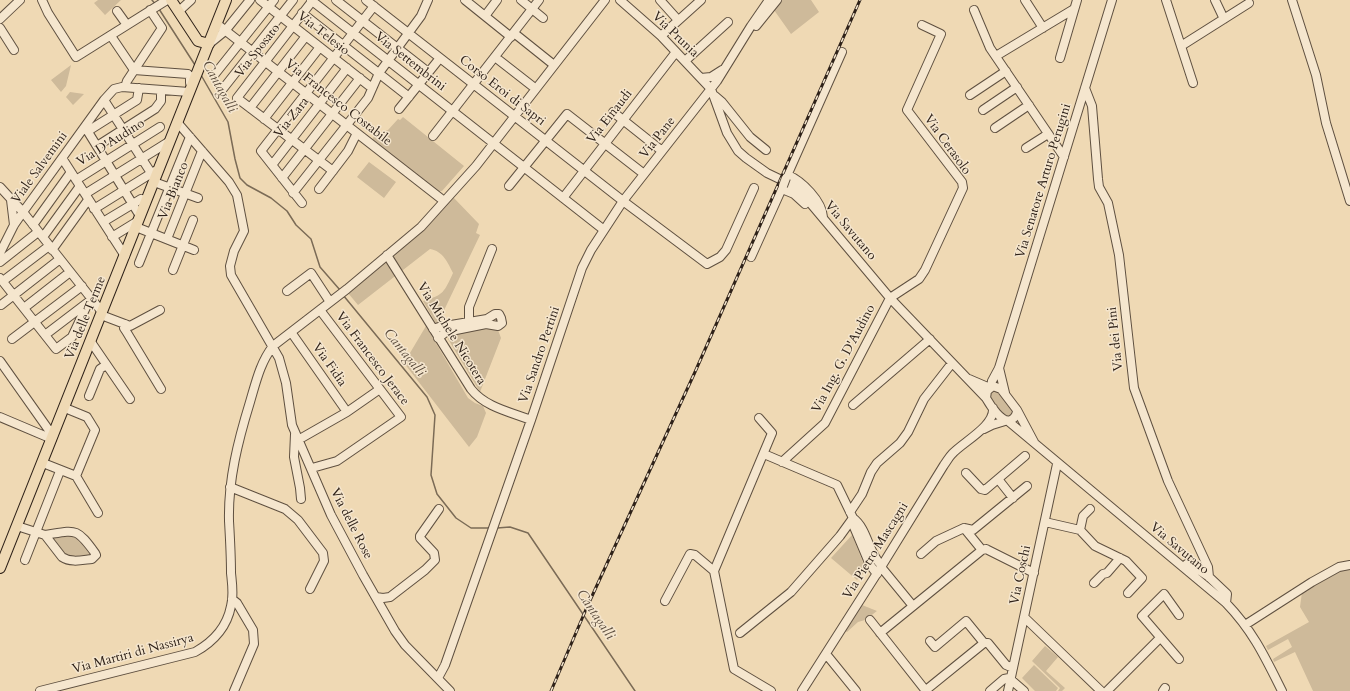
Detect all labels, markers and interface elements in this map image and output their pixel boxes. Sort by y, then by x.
street label: Via Telesio [294,9,352,59]
street label: Via Prunia [649,9,701,61]
street label: Via Sposato [232,21,284,81]
street label: Via Settembrini [371,29,449,95]
street label: Corso Eroi di Sapri [456,53,548,129]
street label: Via Francesco Costabile [282,57,394,149]
water label: Cantagalli [198,58,240,116]
street label: Via Einaudi [584,87,636,147]
street label: Via Zara [271,94,313,142]
street label: Via Senatore Arturo Perugini [1013,102,1075,260]
street label: Via Cerasolo [920,112,974,178]
street label: Via Pane [637,114,679,162]
street label: Via D'Audino [74,116,148,170]
street label: Viale Salvemini [9,129,71,207]
street label: Via Bianco [155,160,193,222]
street label: Via Savutano [821,198,879,264]
street label: Via delle Terme [62,274,110,362]
street label: Via Michele Nicotera [413,280,489,388]
street label: Via Ing. G. D'Audino [809,302,879,416]
street label: Via Sandro Pertini [516,305,564,405]
street label: Via dei Pini [1105,306,1127,372]
street label: Via Francesco Jerace [332,309,412,409]
water label: Cantagalli [380,326,428,380]
street label: Via Fidia [308,340,350,390]
street label: Via delle Rose [326,486,376,562]
street label: Via Pietro Mascagni [840,500,912,602]
street label: Via Savutano [1146,520,1212,578]
street label: Via Coschi [1007,544,1035,606]
water label: Cantagalli [572,587,618,643]
street label: Via Martiri di Nassirya [71,630,195,678]

